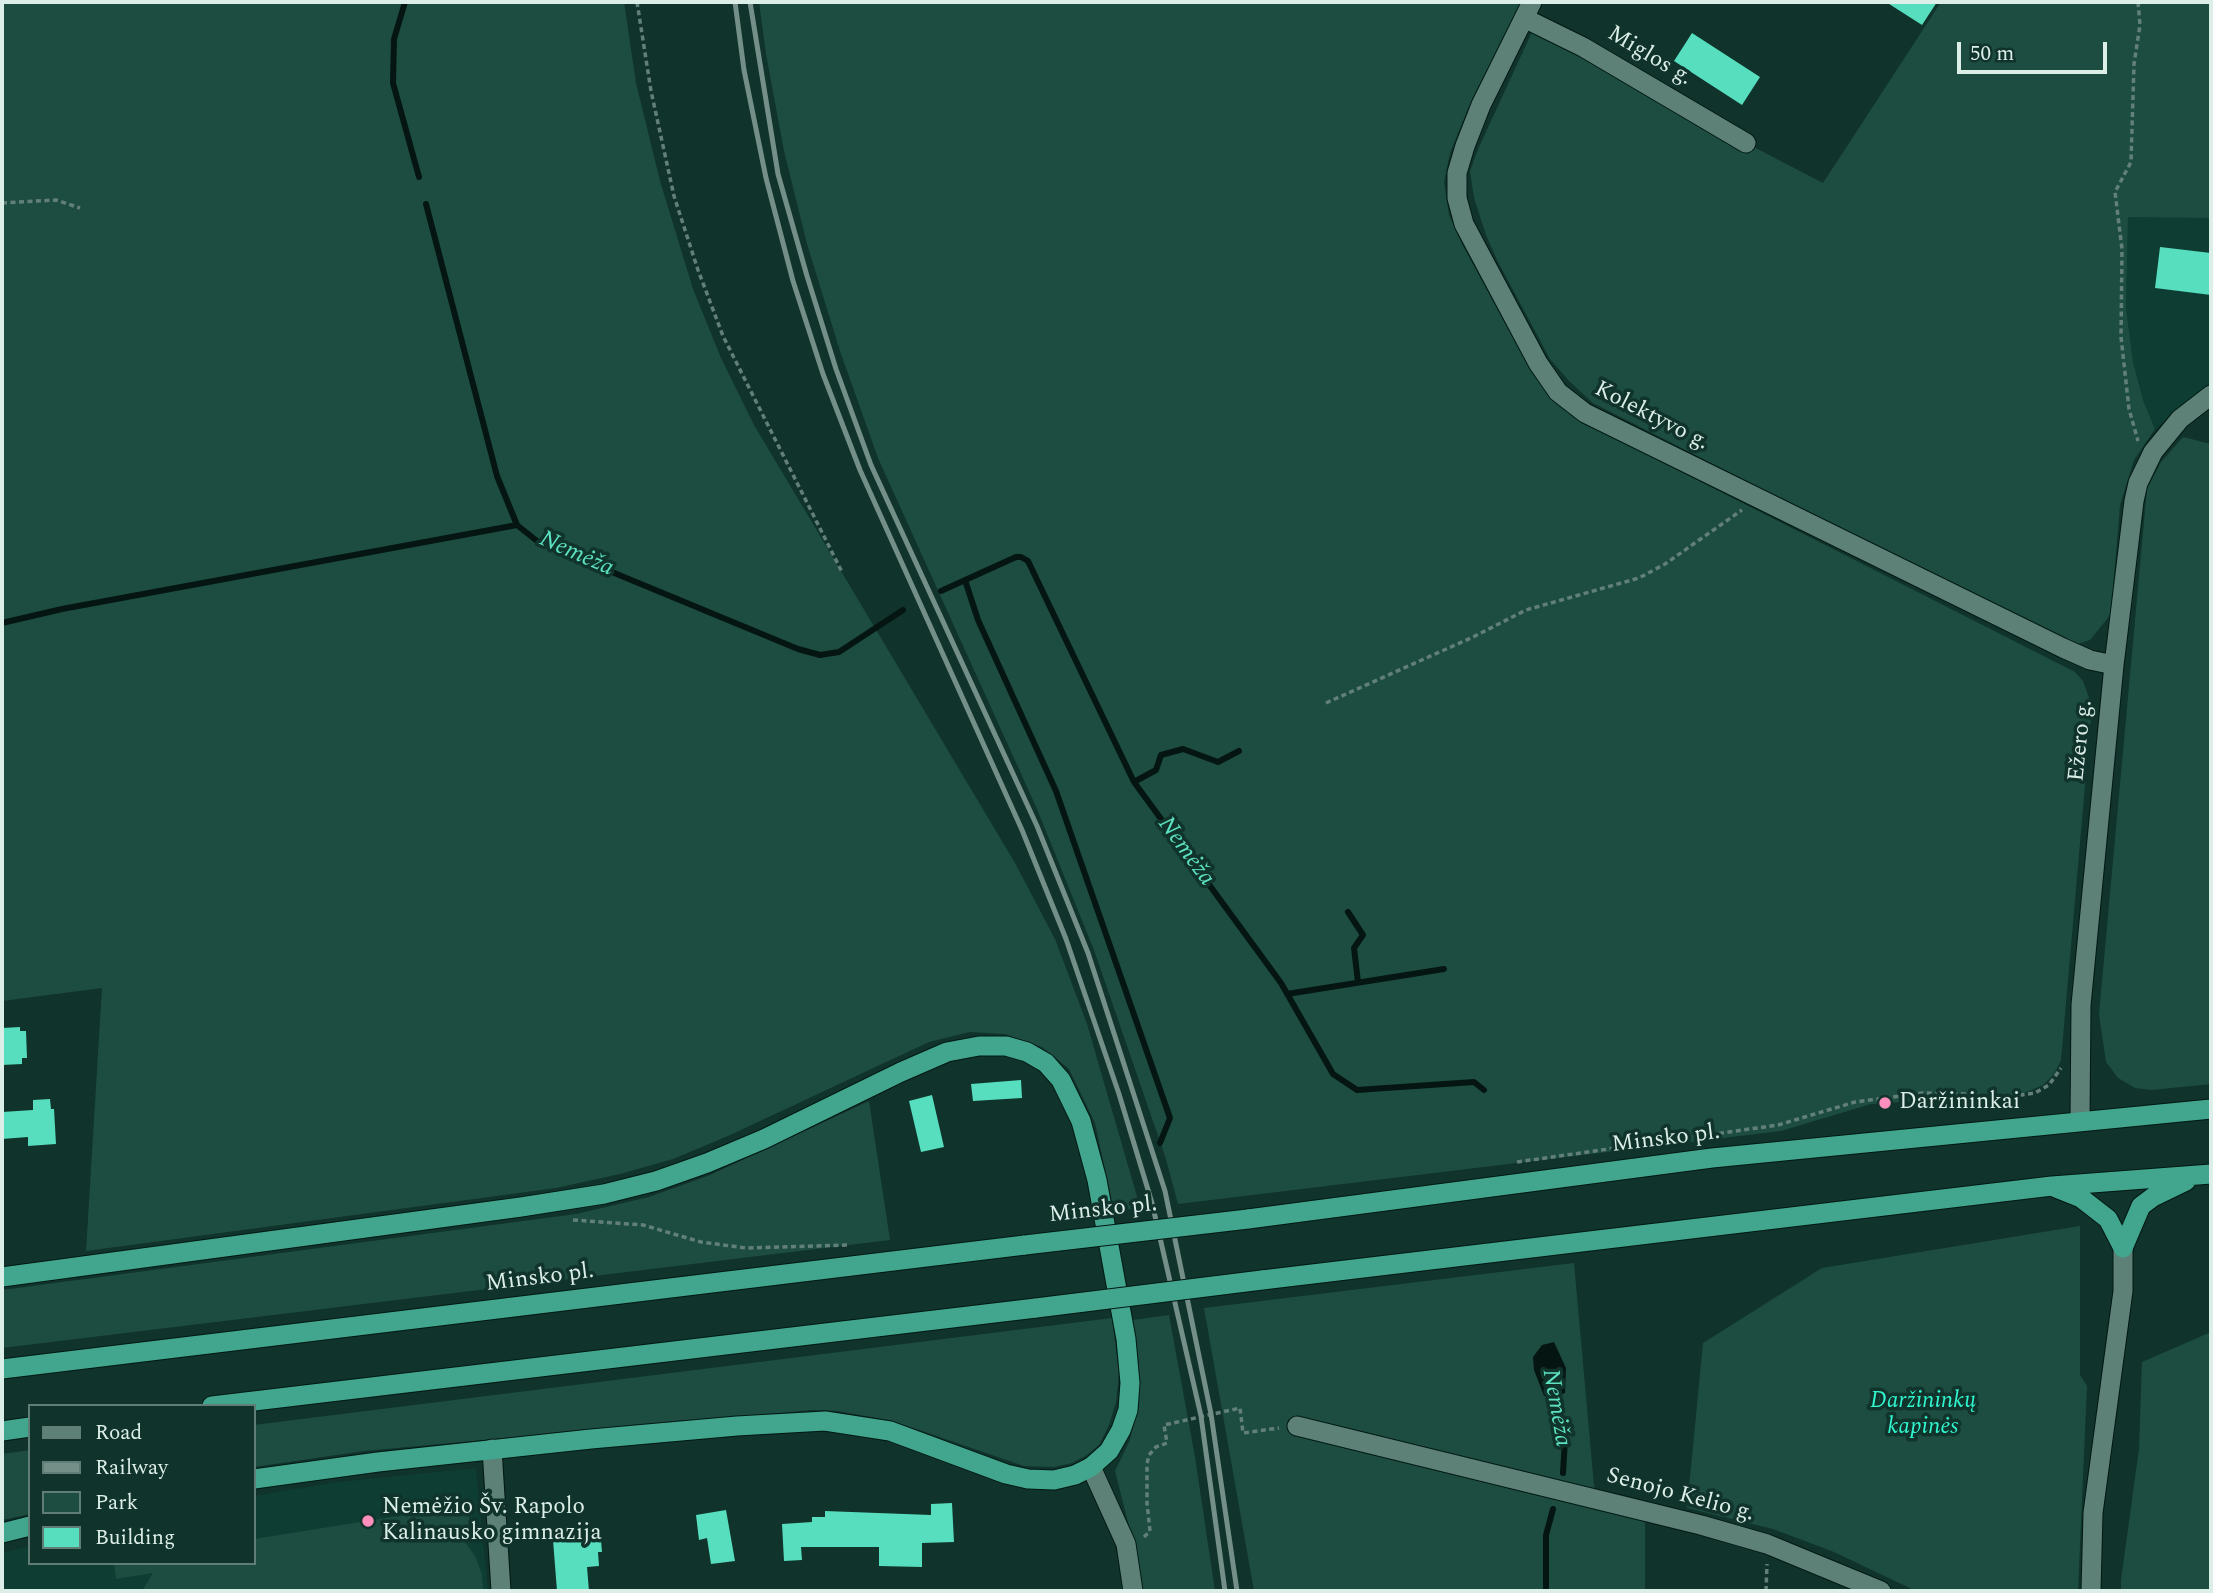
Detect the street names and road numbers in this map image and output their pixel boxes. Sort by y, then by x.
street label: Miglos g. [1602,21,1696,93]
street label: Kolektyvo g. [1589,376,1713,458]
street label: Ežero g. [2064,699,2100,783]
street label: Minsko pl. [1610,1120,1722,1160]
street label: Minsko pl. [1048,1192,1158,1230]
street label: Minsko pl. [484,1259,596,1299]
street label: Senojo Kelio g. [1603,1463,1757,1529]

